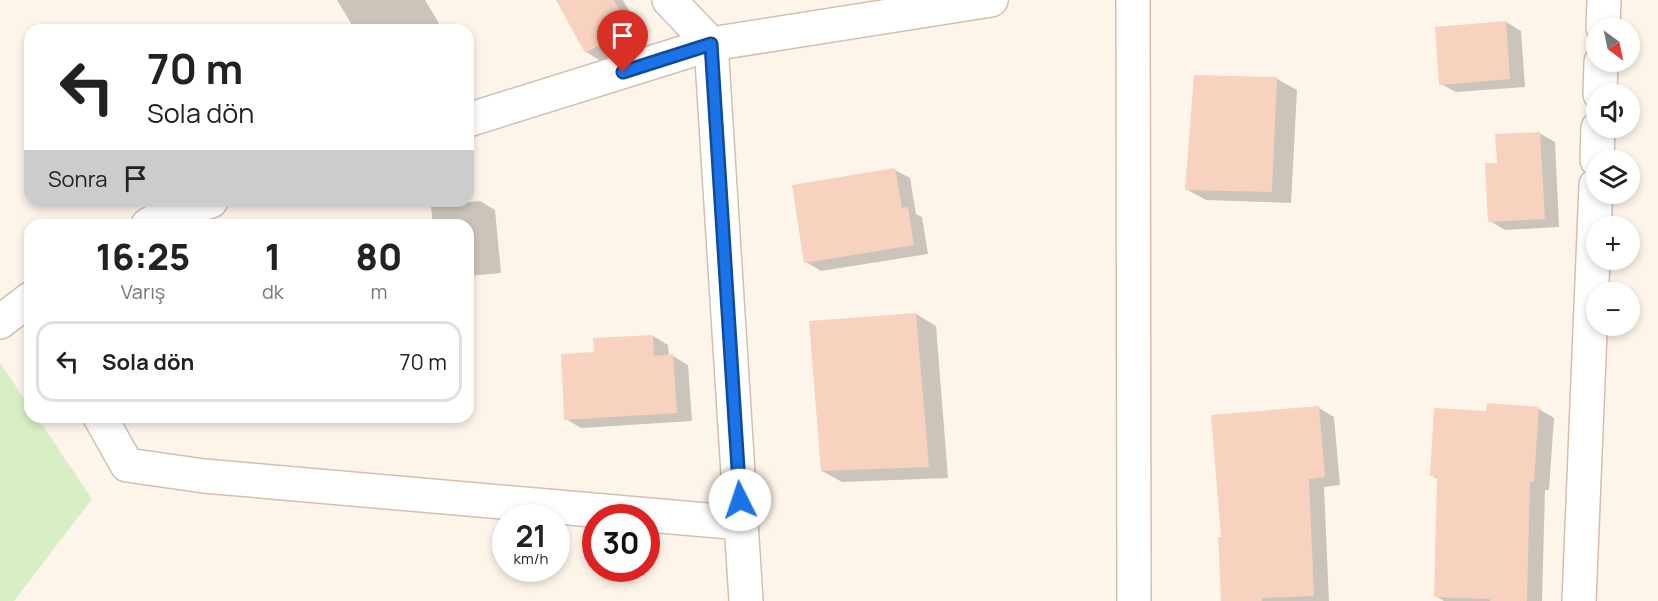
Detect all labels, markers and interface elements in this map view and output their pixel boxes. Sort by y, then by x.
pin [597,10,648,72]
north arrow [1586,18,1640,72]
map controls [1586,18,1640,336]
icon: arrive [606,19,639,52]
text: 70 m [147,39,243,97]
icon: left [48,48,126,126]
button: sound [1586,84,1640,138]
text: Sola dön [147,94,254,131]
button: layers [1586,150,1640,204]
icon: arrive [119,162,152,195]
text: Sonra [48,164,107,194]
button: + [1586,216,1640,270]
text: 16:25 [96,232,190,281]
text: 1 [265,232,281,281]
text: 80 [356,232,402,281]
text: Varış [121,278,165,305]
text: dk [262,278,284,305]
text: m [370,278,387,305]
button: − [1586,282,1640,336]
icon: left [51,345,84,378]
text: Sola dön [102,347,194,377]
text: 70 m [399,347,447,377]
position arrow [708,468,772,532]
speed limit sign: 30 [582,504,660,582]
text: 21 [515,515,547,556]
text: km/h [514,548,548,569]

